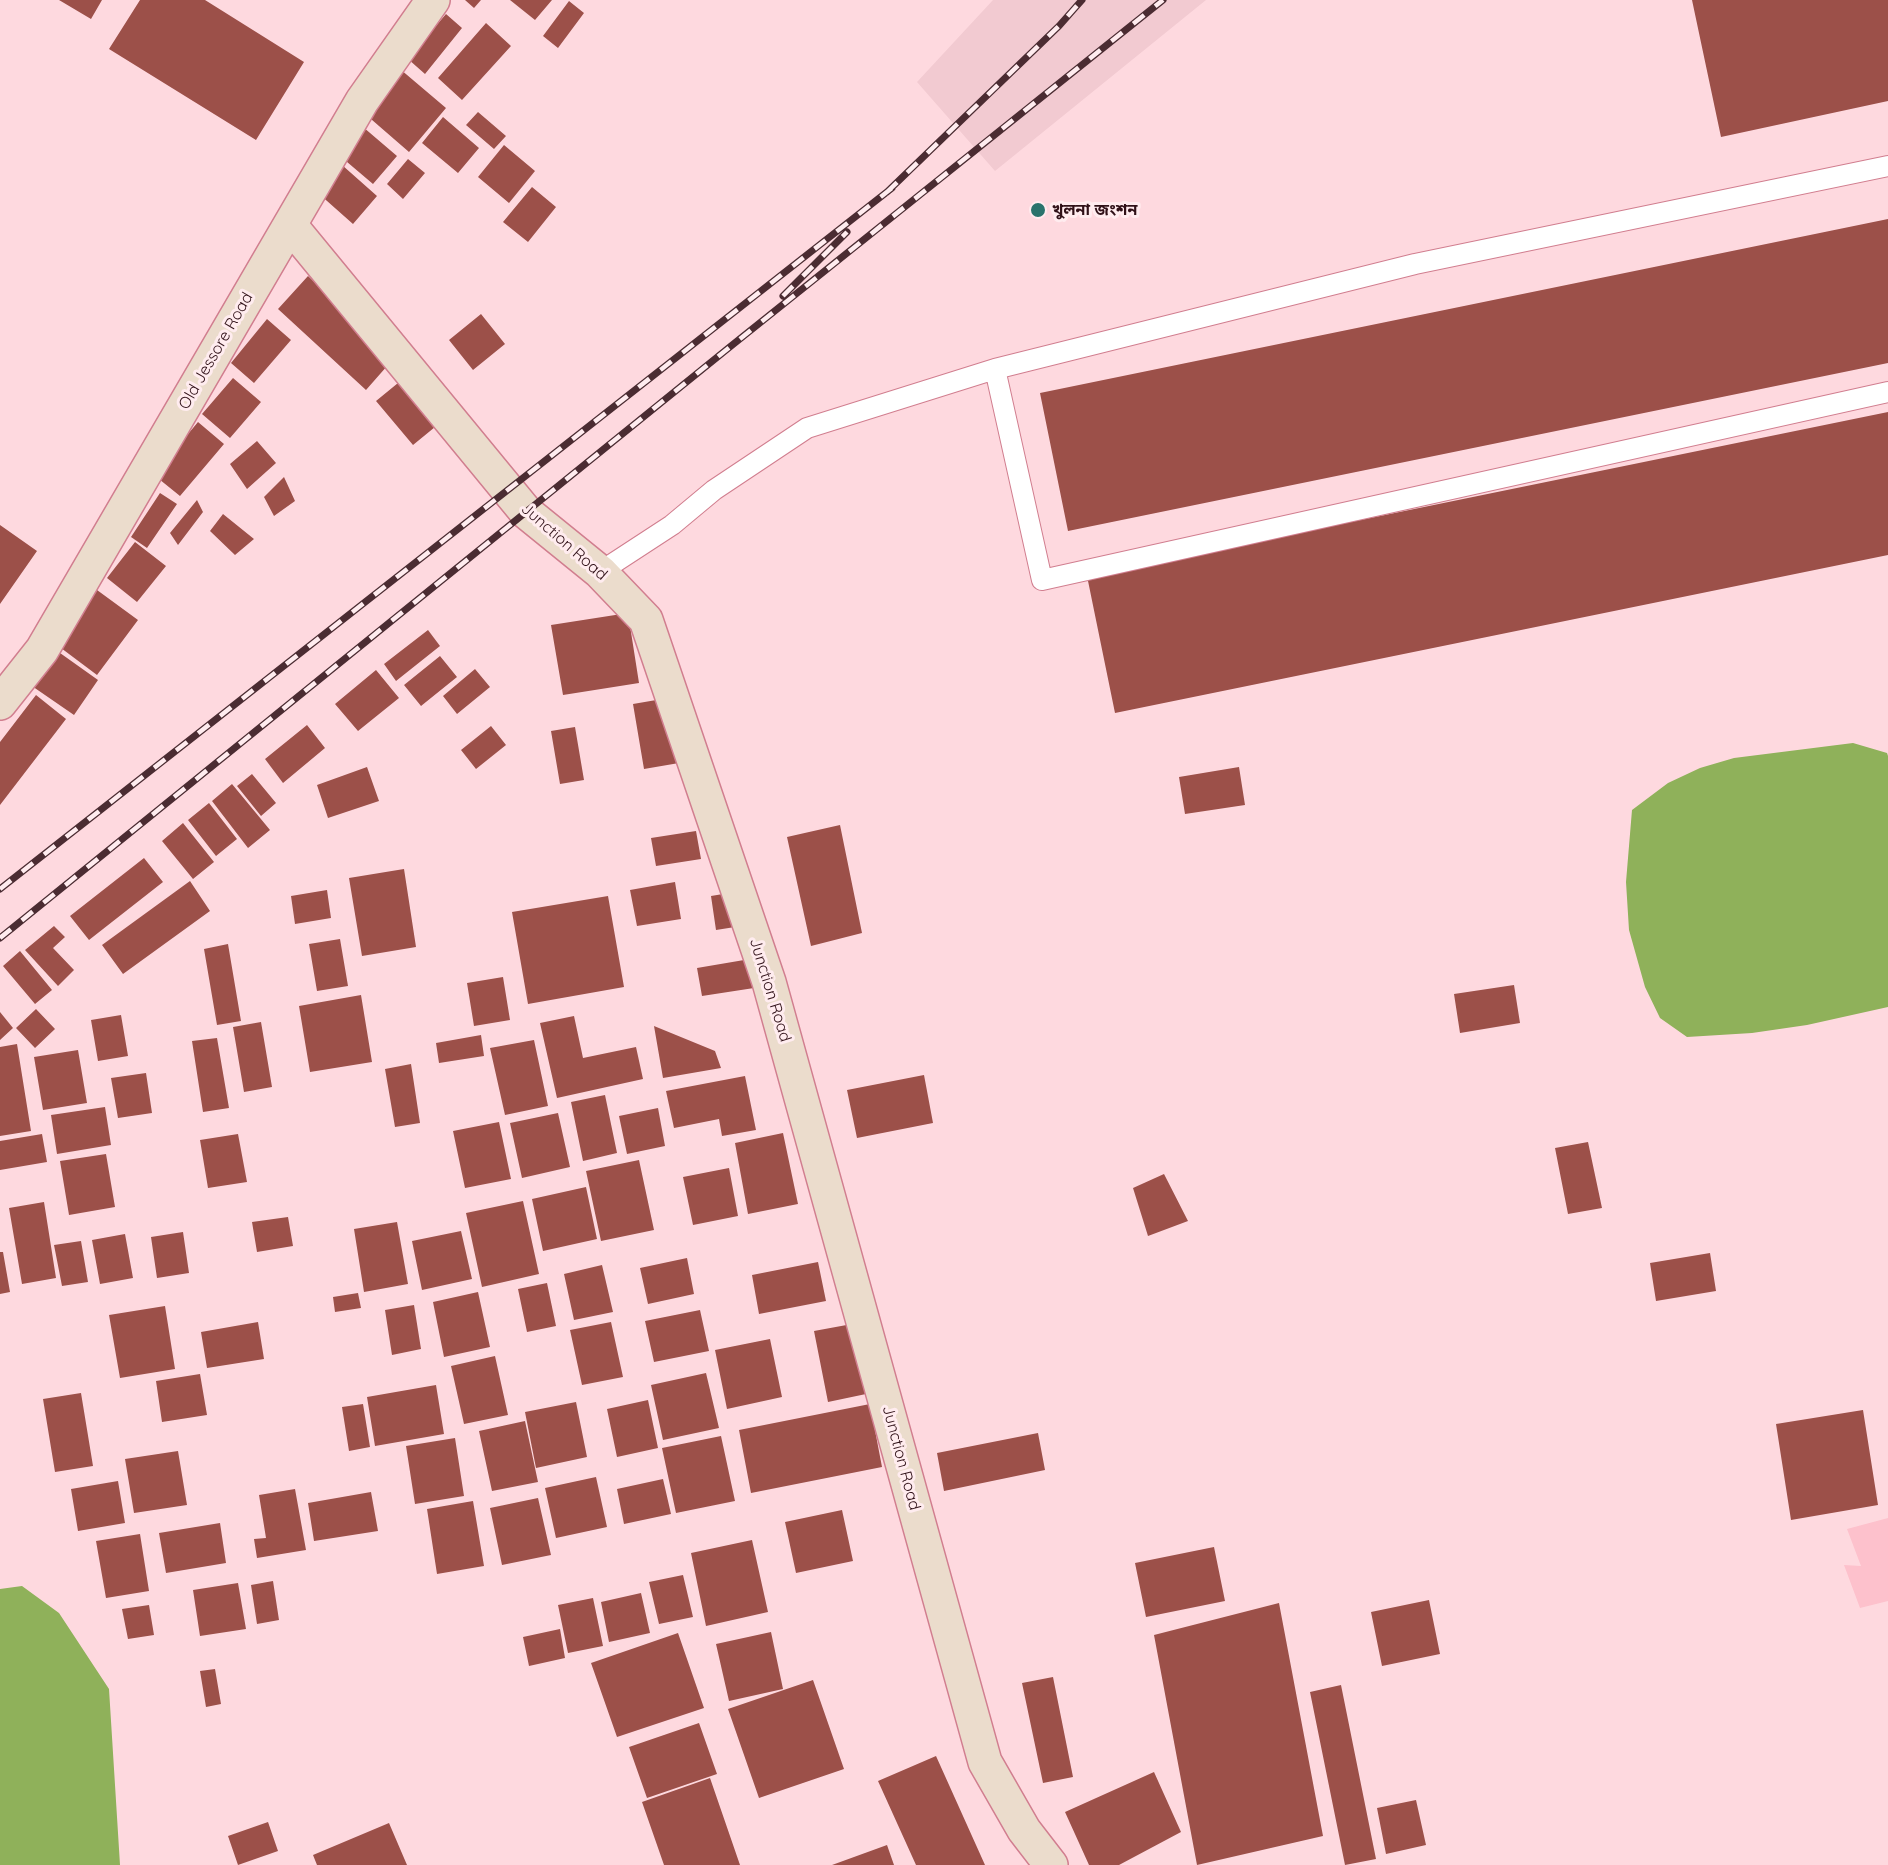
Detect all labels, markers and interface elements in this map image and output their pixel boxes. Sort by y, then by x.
place label: খুলনা জংশন [1052,200,1137,220]
marker: খুলনা জংশন [1029,201,1047,219]
street label: Old Jessore Road [175,289,257,413]
street label: Junction Road [517,499,611,585]
street label: Junction Road [745,936,795,1044]
street label: Junction Road [878,1404,924,1512]

